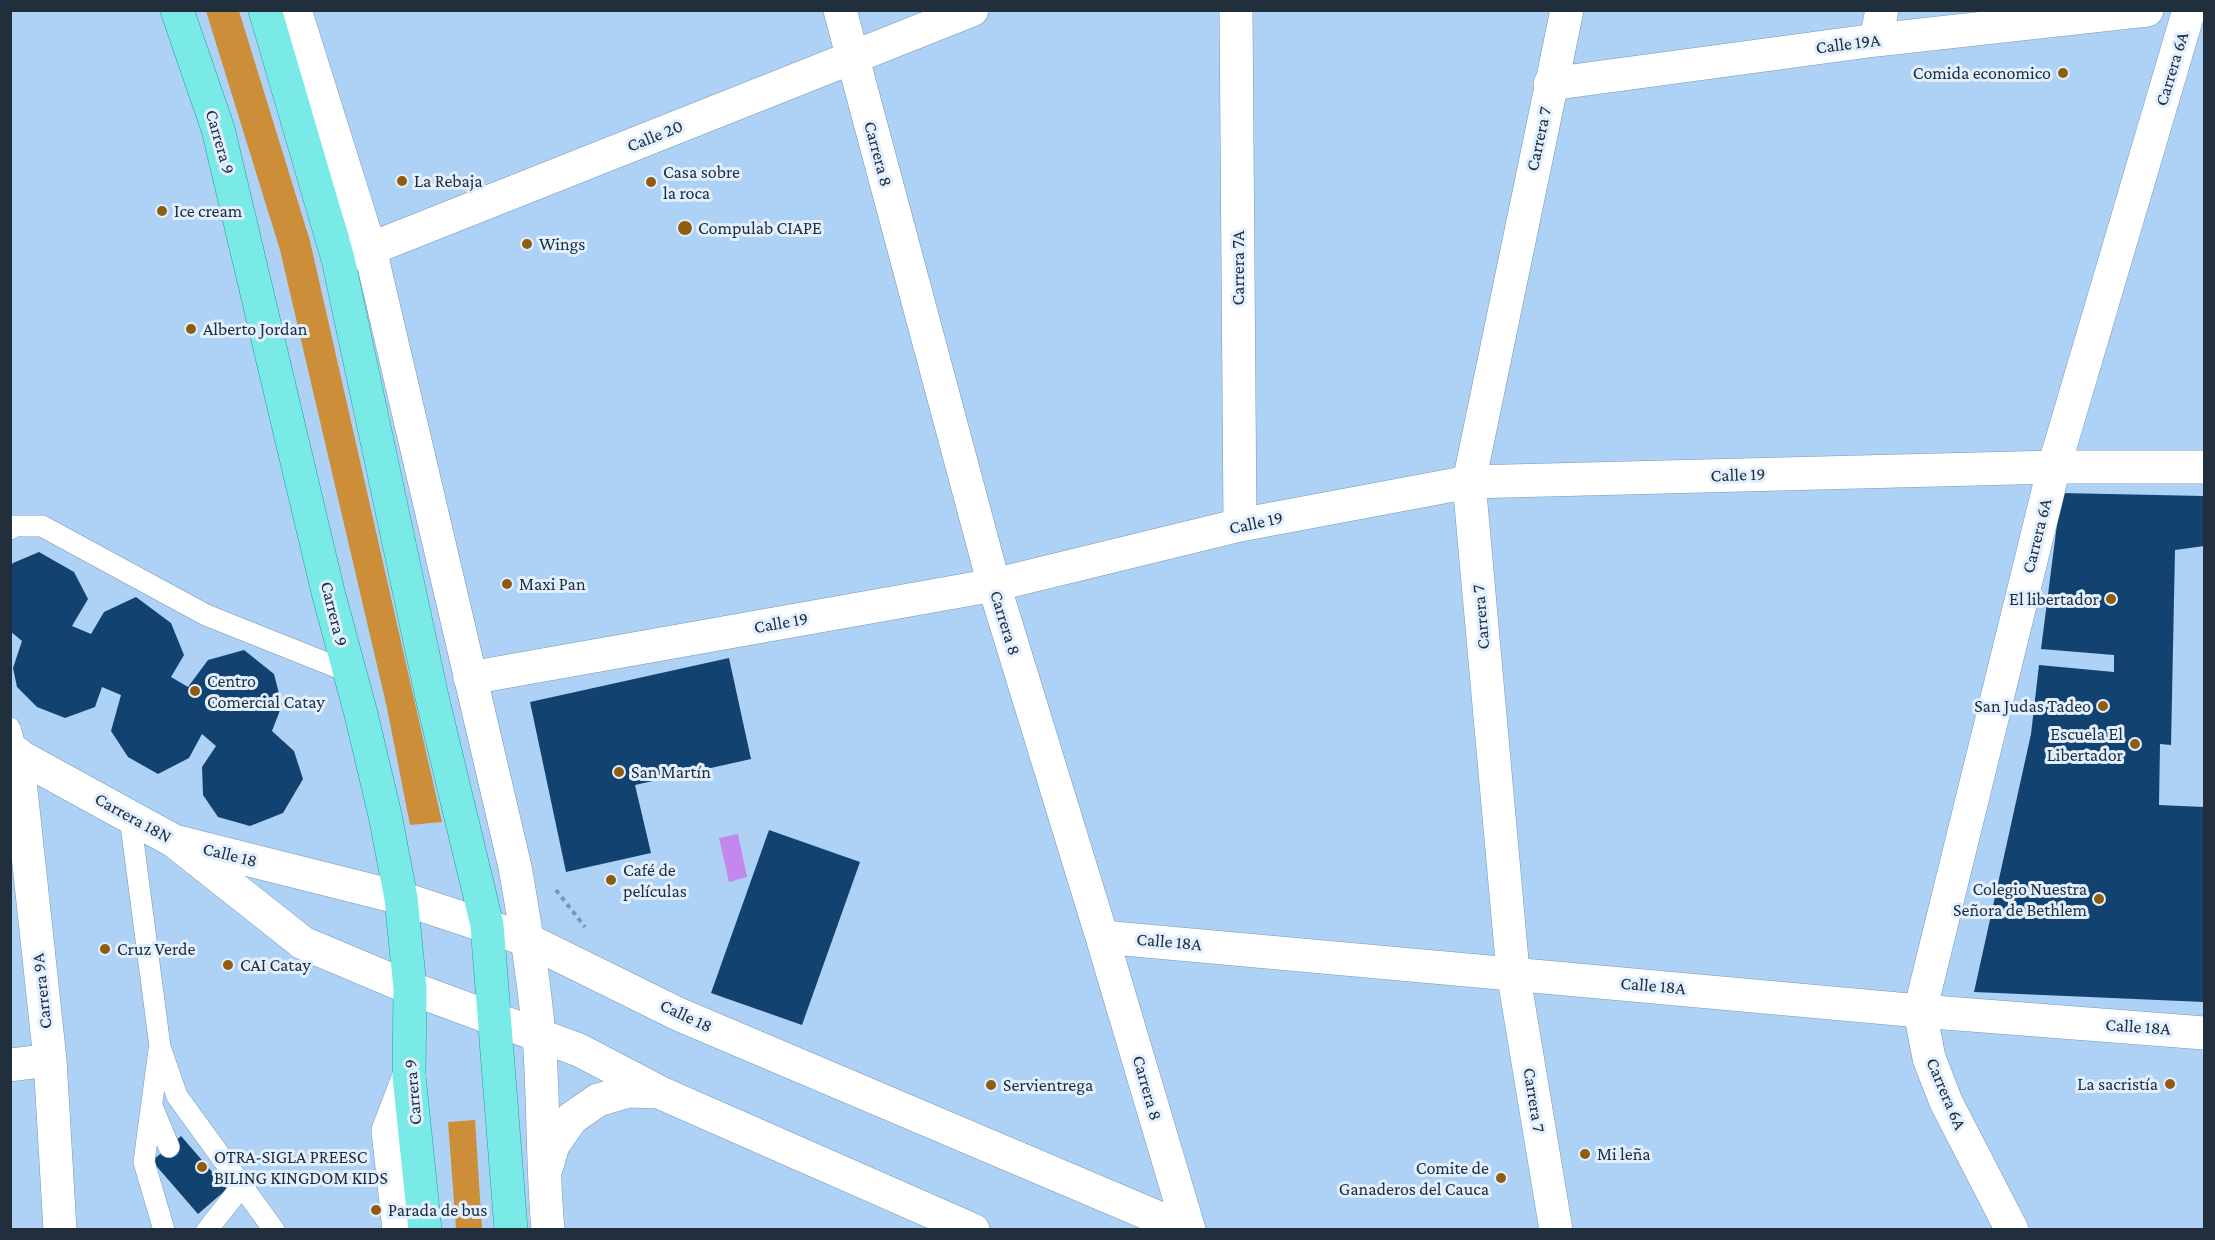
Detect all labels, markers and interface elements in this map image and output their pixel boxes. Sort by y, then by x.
street label: Calle 19A [1815,29,1881,59]
street label: Carrera 6A [2151,29,2193,109]
place label: Comida economico [1913,62,2051,84]
marker: Comida economico [2056,66,2070,80]
street label: Carrera 7 [1522,105,1556,173]
street label: Carrera 9 [201,107,239,177]
street label: Calle 20 [624,115,686,157]
street label: Carrera 8 [859,119,897,189]
place label: Casa sobre la roca [663,161,740,204]
place label: La Rebaja [414,170,483,192]
marker: La Rebaja [395,174,409,188]
marker: Casa sobre la roca [644,175,658,189]
place label: Ice cream [174,200,242,222]
marker: Ice cream [155,204,169,218]
place label: Compulab CIAPE [698,217,822,239]
marker: Compulab CIAPE [676,219,694,237]
street label: Carrera 7A [1227,231,1249,305]
place label: Wings [539,233,585,255]
marker: Wings [520,237,534,251]
place label: Alberto Jordan [203,318,307,340]
marker: Alberto Jordan [184,322,198,336]
street label: Calle 19 [1710,463,1766,487]
street label: Carrera 6A [2017,496,2057,576]
street label: Calle 19 [1227,507,1285,539]
place label: Maxi Pan [519,573,586,595]
marker: Maxi Pan [500,577,514,591]
street label: Carrera 9 [316,579,352,649]
street label: Carrera 7 [1467,584,1495,650]
street label: Carrera 8 [985,588,1025,658]
place label: El libertador [2009,588,2099,610]
marker: El libertador [2104,592,2118,606]
street label: Calle 19 [752,608,810,638]
place label: Centro Comercial Catay [207,670,325,712]
marker: Centro Comercial Catay [188,684,202,698]
place label: San Judas Tadeo [1974,695,2091,717]
marker: San Judas Tadeo [2096,699,2110,713]
place label: Escuela El Libertador [2047,723,2123,766]
marker: Escuela El Libertador [2128,737,2142,751]
place label: San Martín [631,761,711,783]
marker: San Martín [612,765,626,779]
street label: Carrera 18N [91,788,175,848]
street label: Calle 18 [201,838,259,872]
place label: Café de películas [623,859,687,902]
marker: Café de películas [604,873,618,887]
place label: Colegio Nuestra Señora de Bethlem [1953,878,2087,920]
marker: Colegio Nuestra Señora de Bethlem [2092,892,2106,906]
street label: Calle 18A [1135,928,1203,956]
place label: Cruz Verde [117,938,195,960]
marker: Cruz Verde [98,942,112,956]
street label: Carrera 9A [27,952,57,1030]
place label: CAI Catay [240,954,311,976]
marker: CAI Catay [221,958,235,972]
street label: Calle 18A [1619,972,1687,1000]
street label: Calle 18 [656,995,716,1037]
street label: Calle 18A [2105,1014,2171,1040]
street label: Carrera 8 [1127,1053,1167,1123]
street label: Carrera 6A [1921,1055,1971,1133]
street label: Carrera 9 [399,1058,427,1126]
street label: Carrera 7 [1518,1066,1550,1134]
place label: La sacristía [2077,1073,2158,1095]
place label: Servientrega [1003,1074,1093,1096]
marker: La sacristía [2163,1077,2177,1091]
marker: Servientrega [984,1078,998,1092]
place label: Mi leña [1597,1143,1651,1165]
place label: OTRA-SIGLA PREESC BILING KINGDOM KIDS [214,1146,388,1188]
marker: Mi leña [1578,1147,1592,1161]
place label: Comite de Ganaderos del Cauca [1339,1157,1489,1200]
marker: OTRA-SIGLA PREESC BILING KINGDOM KIDS [195,1160,209,1174]
marker: Comite de Ganaderos del Cauca [1494,1171,1508,1185]
place label: Parada de bus [388,1199,487,1221]
marker: Parada de bus [369,1203,383,1217]

